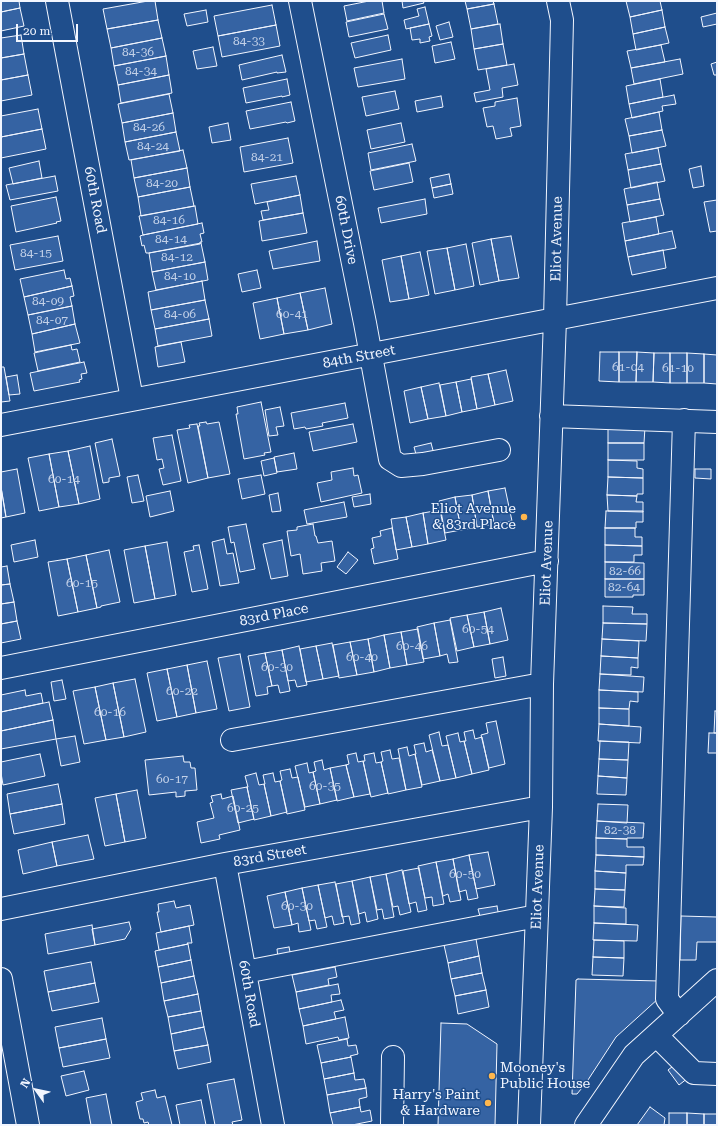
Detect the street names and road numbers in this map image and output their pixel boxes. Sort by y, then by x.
street label: 60th Road [80,165,110,235]
street label: 60th Drive [331,194,361,266]
street label: Eliot Avenue [548,196,566,282]
street label: 84th Street [321,342,397,372]
street label: Eliot Avenue [537,520,557,606]
street label: 83rd Place [238,600,310,630]
street label: 83rd Street [232,841,308,871]
street label: Eliot Avenue [528,844,548,930]
street label: 60th Road [235,959,263,1029]

